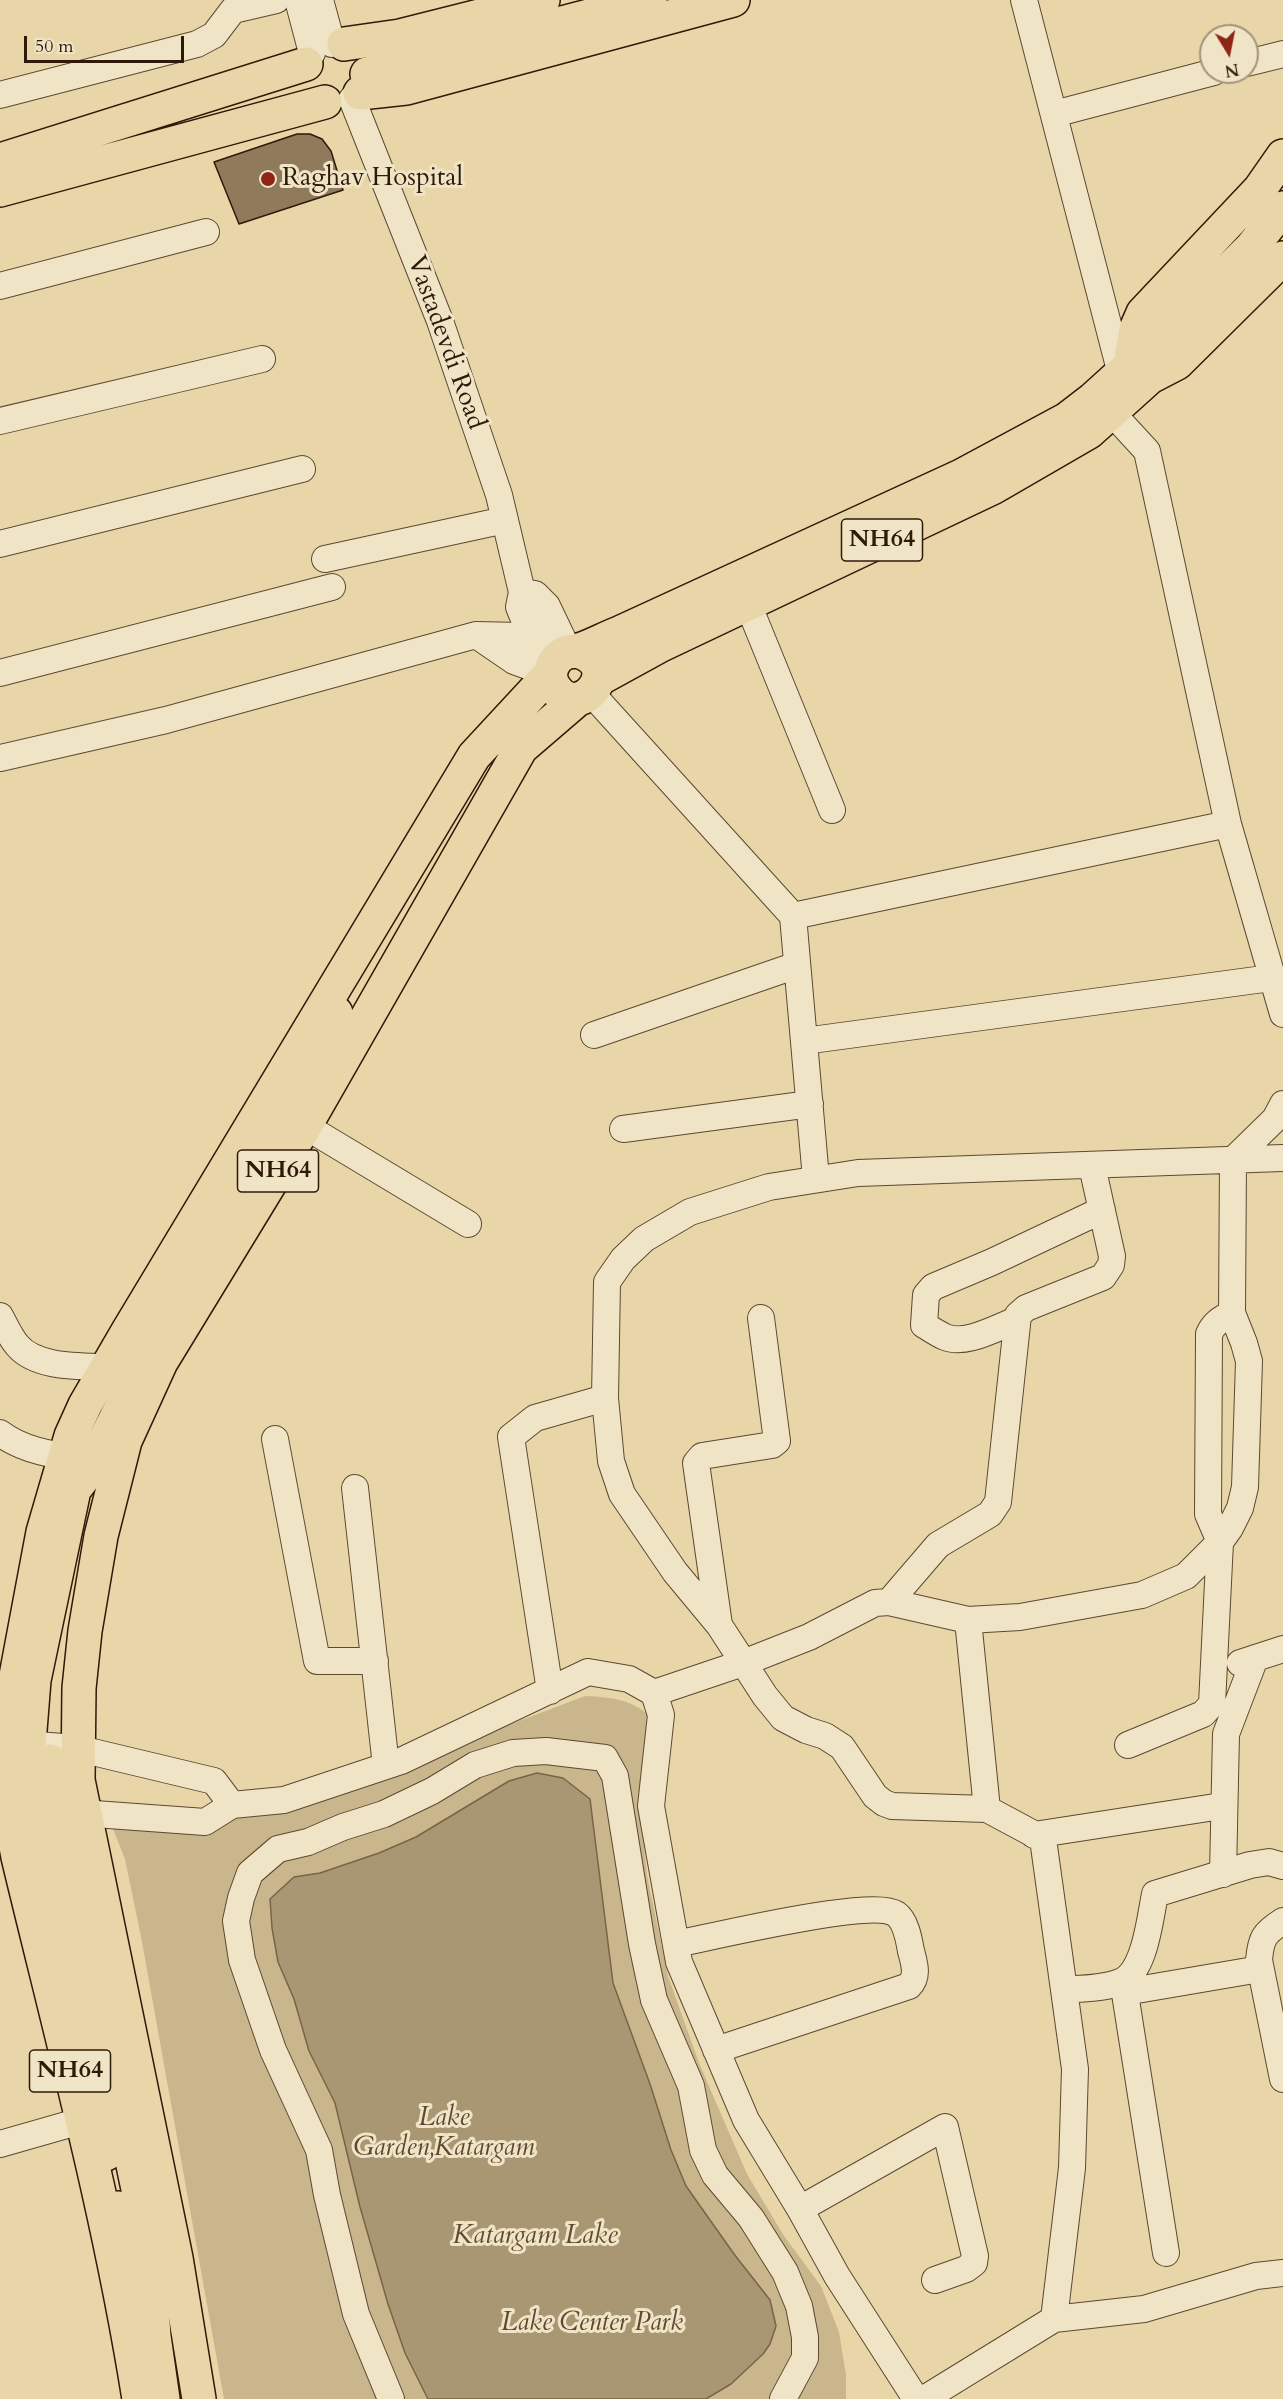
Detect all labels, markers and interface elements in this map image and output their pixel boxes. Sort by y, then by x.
scale bar [27,24,188,62]
north arrow [1199,24,1259,84]
text: 50 m [35,34,74,59]
text: N [1223,58,1241,82]
place label: Raghav Hospital [282,163,463,195]
marker: Raghav Hospital [259,170,277,188]
street label: Vastadevdi Road [399,252,491,434]
road number: NH64 [842,519,922,561]
road number: NH64 [238,1150,318,1192]
road number: NH64 [29,2050,110,2092]
park label: Lake Garden,Katargam [353,2103,535,2164]
water label: Katargam Lake [452,2221,618,2253]
park label: Lake Center Park [501,2308,683,2340]

